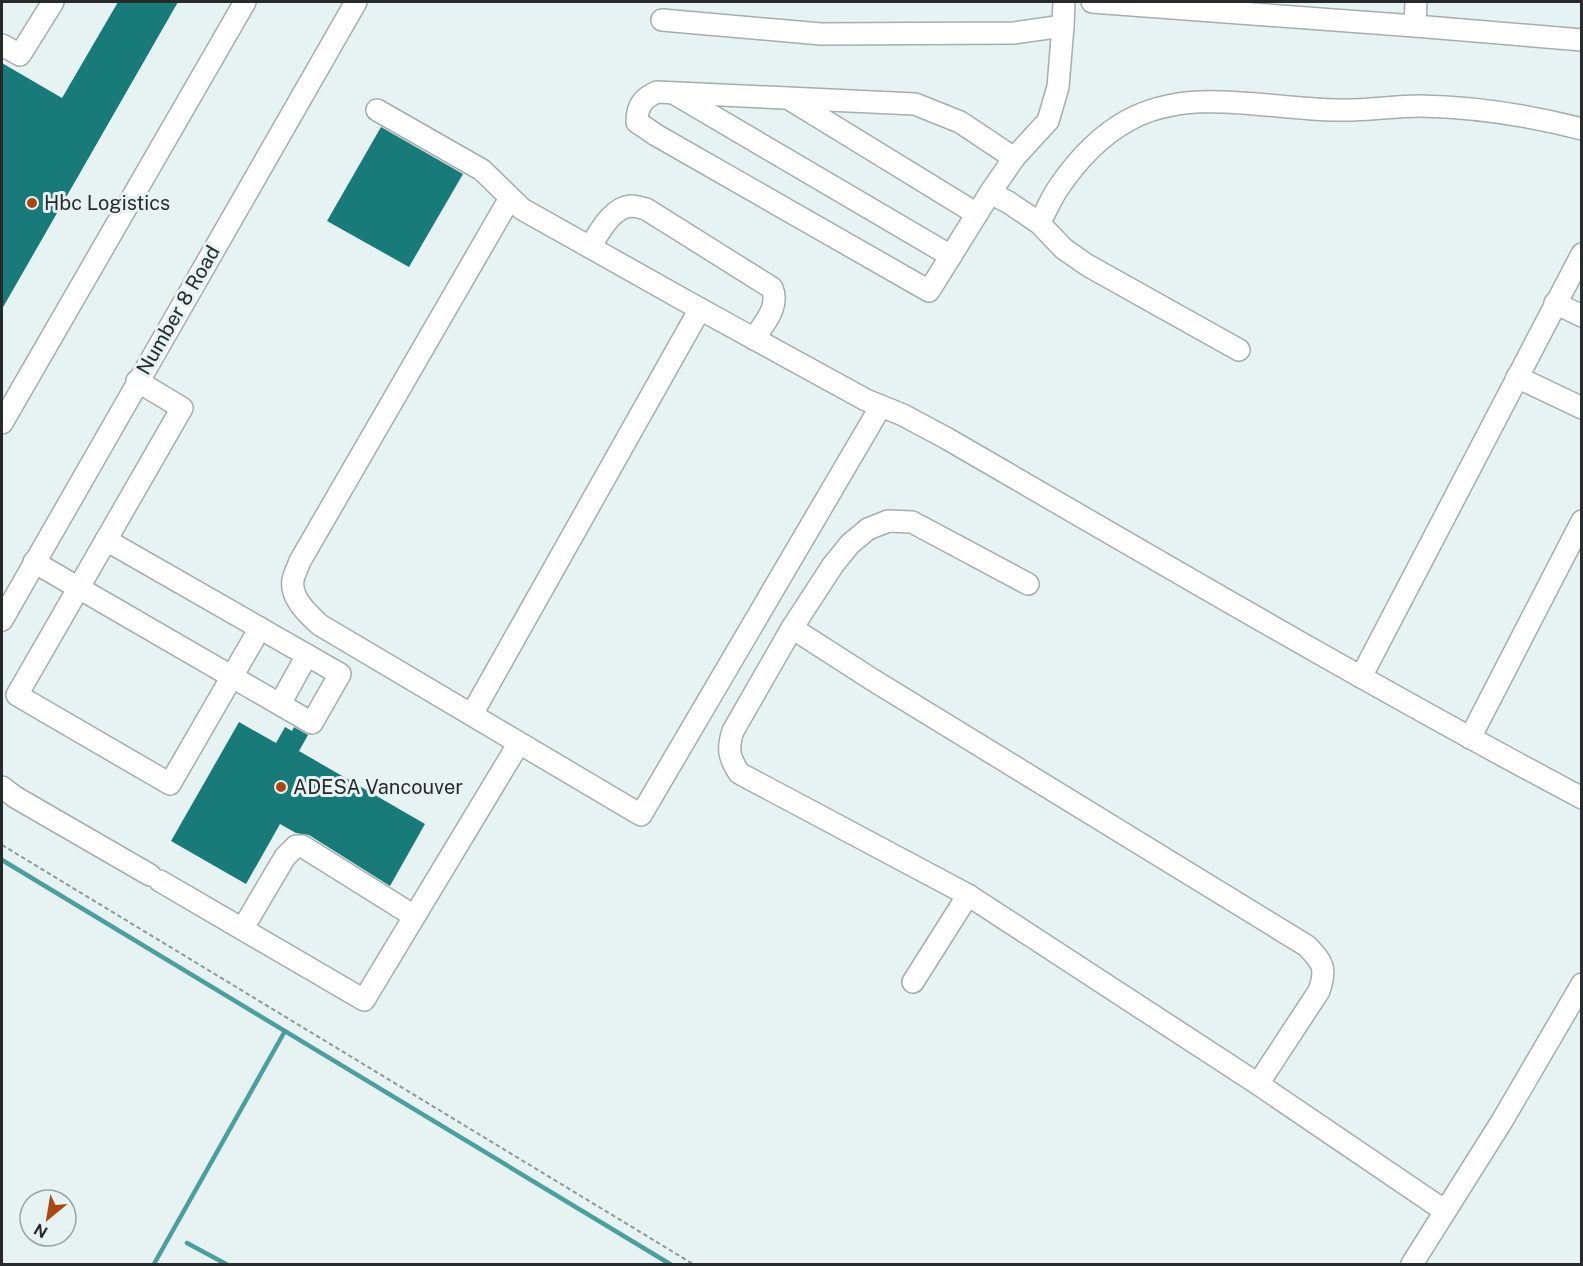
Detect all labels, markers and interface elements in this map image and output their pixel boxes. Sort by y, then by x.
place label: Hbc Logistics [44,191,170,215]
marker: Hbc Logistics [25,196,39,210]
street label: Number 8 Road [131,241,225,379]
place label: ADESA Vancouver [293,775,463,799]
marker: ADESA Vancouver [274,780,288,794]
north arrow [18,1188,78,1248]
text: N [31,1219,51,1242]

